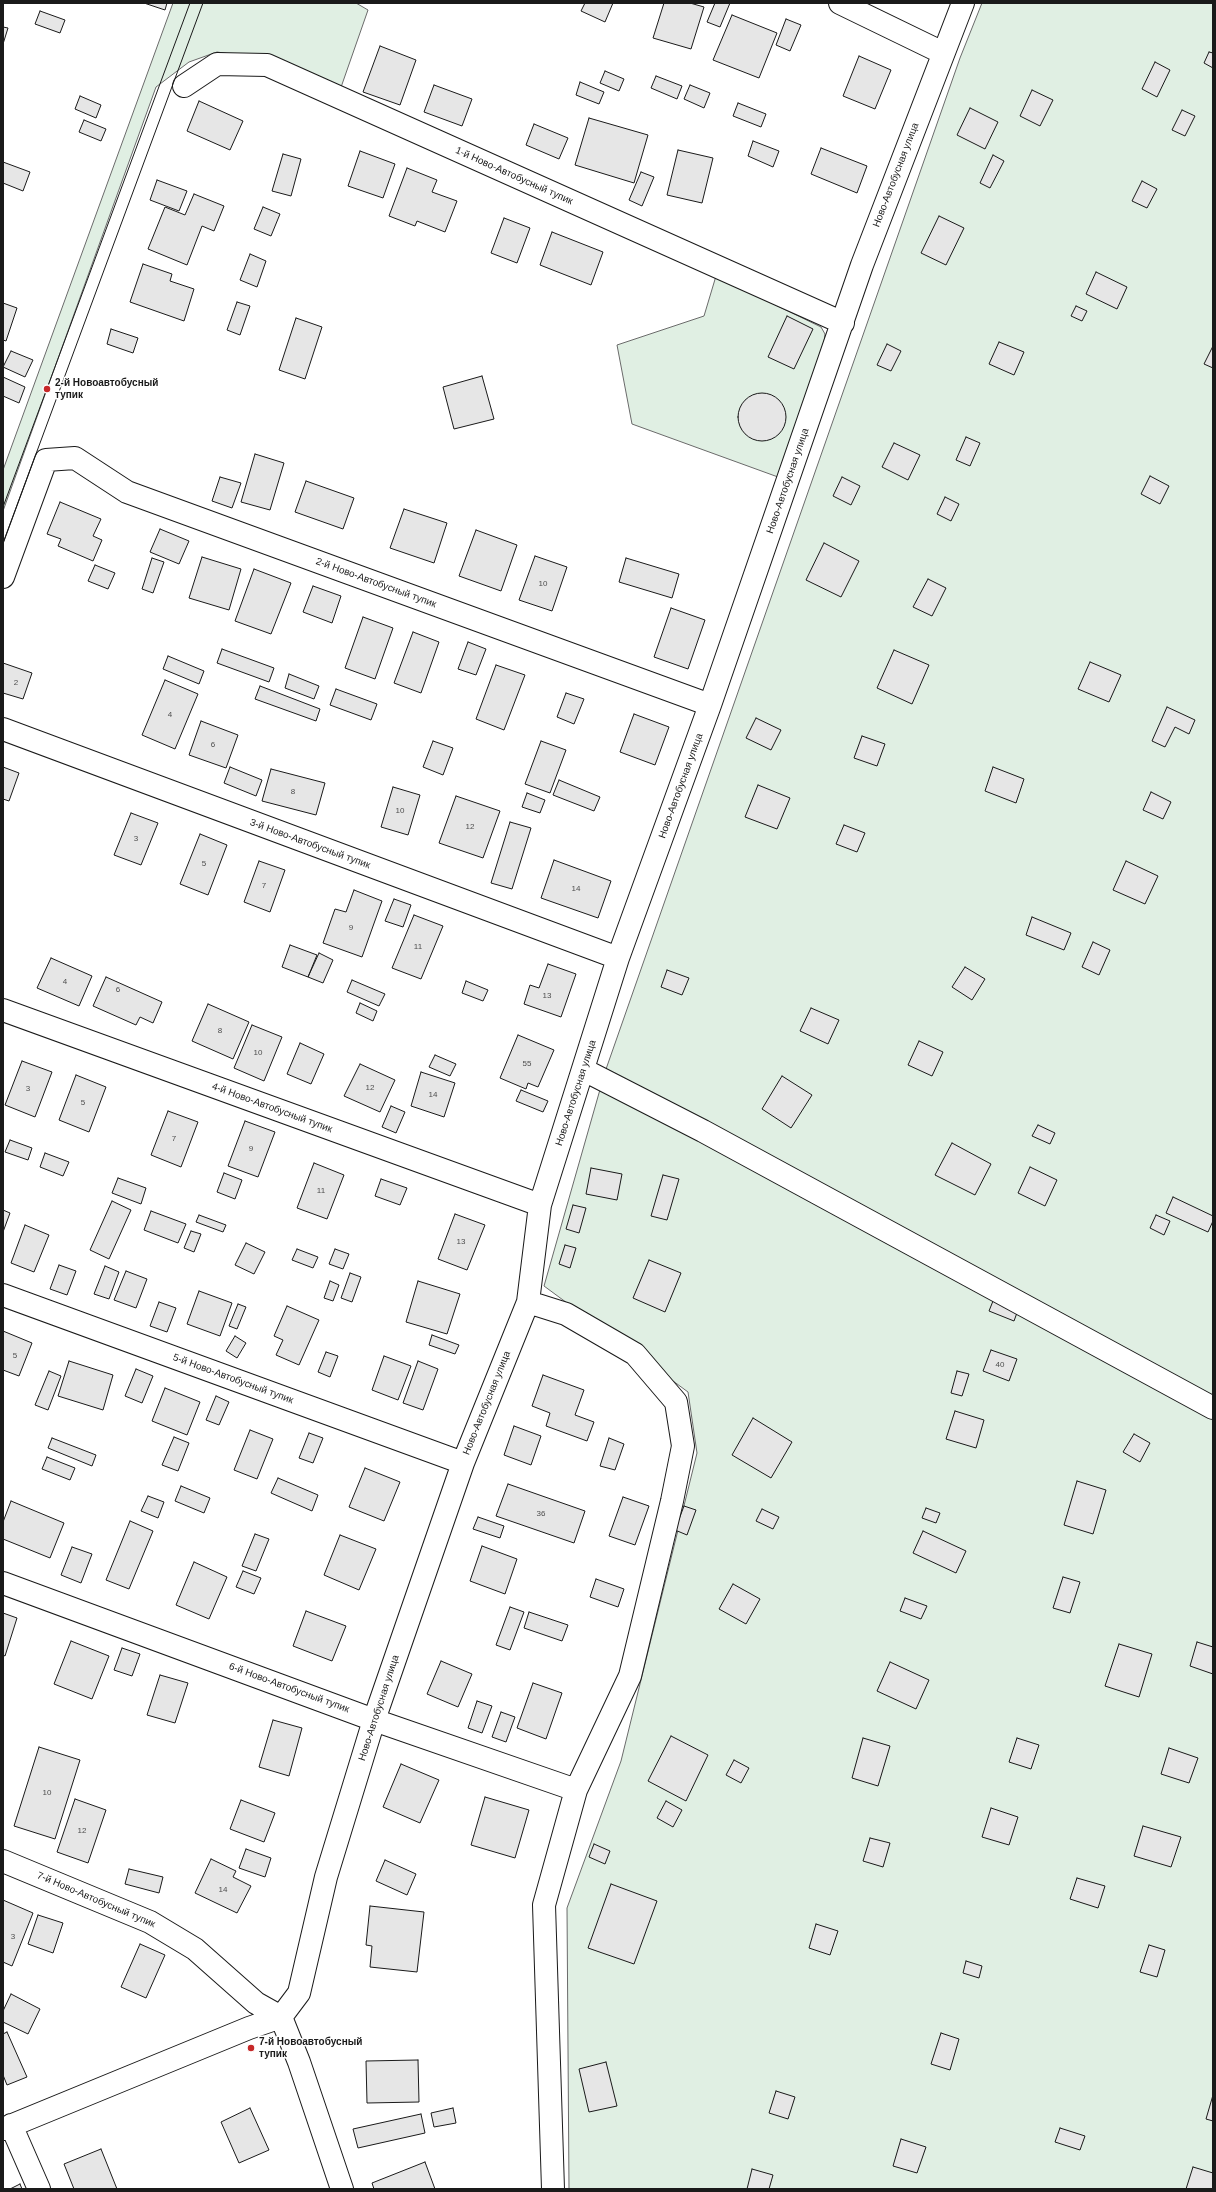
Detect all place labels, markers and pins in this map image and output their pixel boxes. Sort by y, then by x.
place label: 2-й Новоавтобусный тупик [55,377,158,400]
marker: 2-й Новоавтобусный тупик [42,384,52,394]
place label: 7-й Новоавтобусный тупик [259,2036,362,2060]
marker: 7-й Новоавтобусный тупик [246,2043,256,2053]

